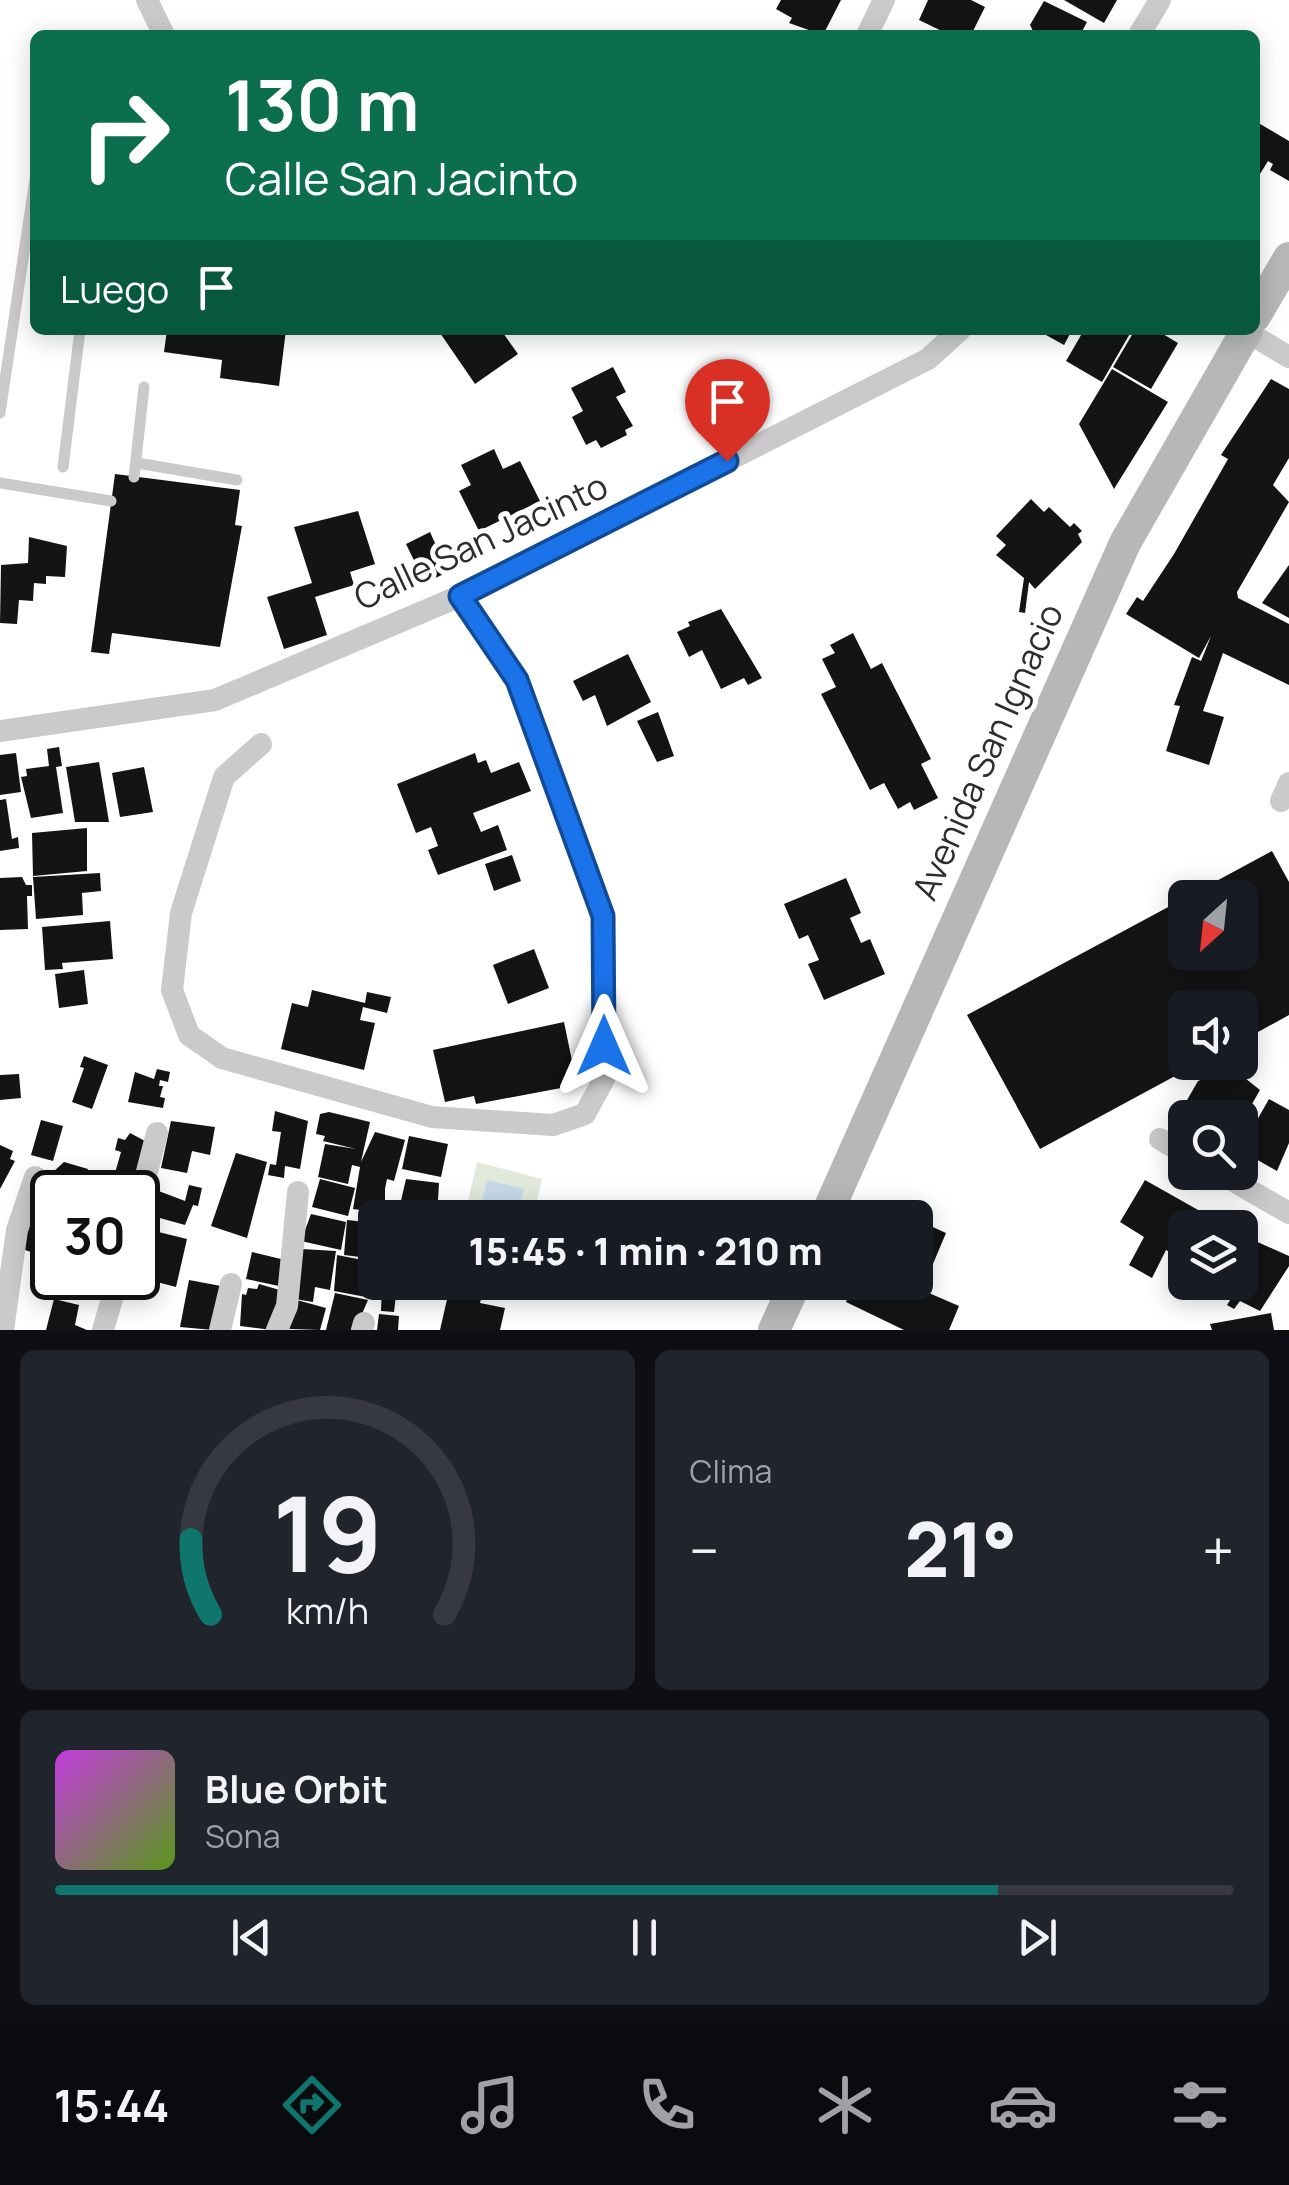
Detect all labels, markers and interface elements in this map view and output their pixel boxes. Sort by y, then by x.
text: 130 m [225,56,419,152]
icon: right [60,70,190,200]
text: Calle San Jacinto [225,147,578,209]
icon: arrive [189,260,244,315]
text: Luego [60,262,169,314]
pin [685,359,770,462]
icon: arrive [700,374,755,429]
street label: Calle San Jacinto [346,461,615,621]
street label: Avenida San Ignacio [900,596,1074,907]
north arrow [1168,880,1258,970]
map controls [1168,880,1258,1300]
button: sound [1168,990,1258,1080]
position arrow [552,994,656,1098]
button: search [1168,1100,1258,1190]
speed limit sign: 30 [30,1170,160,1300]
button: layers [1168,1210,1258,1300]
text: 15:45 · 1 min · 210 m [469,1224,822,1276]
text: Clima [690,1449,772,1493]
text: 19 [272,1461,382,1603]
text: 21° [904,1497,1017,1600]
text: − [690,1512,719,1588]
text: + [1202,1512,1234,1588]
text: km/h [286,1586,369,1635]
text: Blue Orbit [205,1762,388,1814]
text: Sona [205,1814,280,1858]
icon: previous [224,1910,279,1965]
icon: pause [617,1910,672,1965]
icon: next [1010,1910,1065,1965]
icon: directions [277,2070,347,2140]
icon: music [455,2070,525,2140]
icon: phone [632,2070,702,2140]
icon: climate [810,2070,880,2140]
icon: car [988,2070,1058,2140]
icon: filters [1165,2070,1235,2140]
text: 15:44 [54,2074,170,2136]

